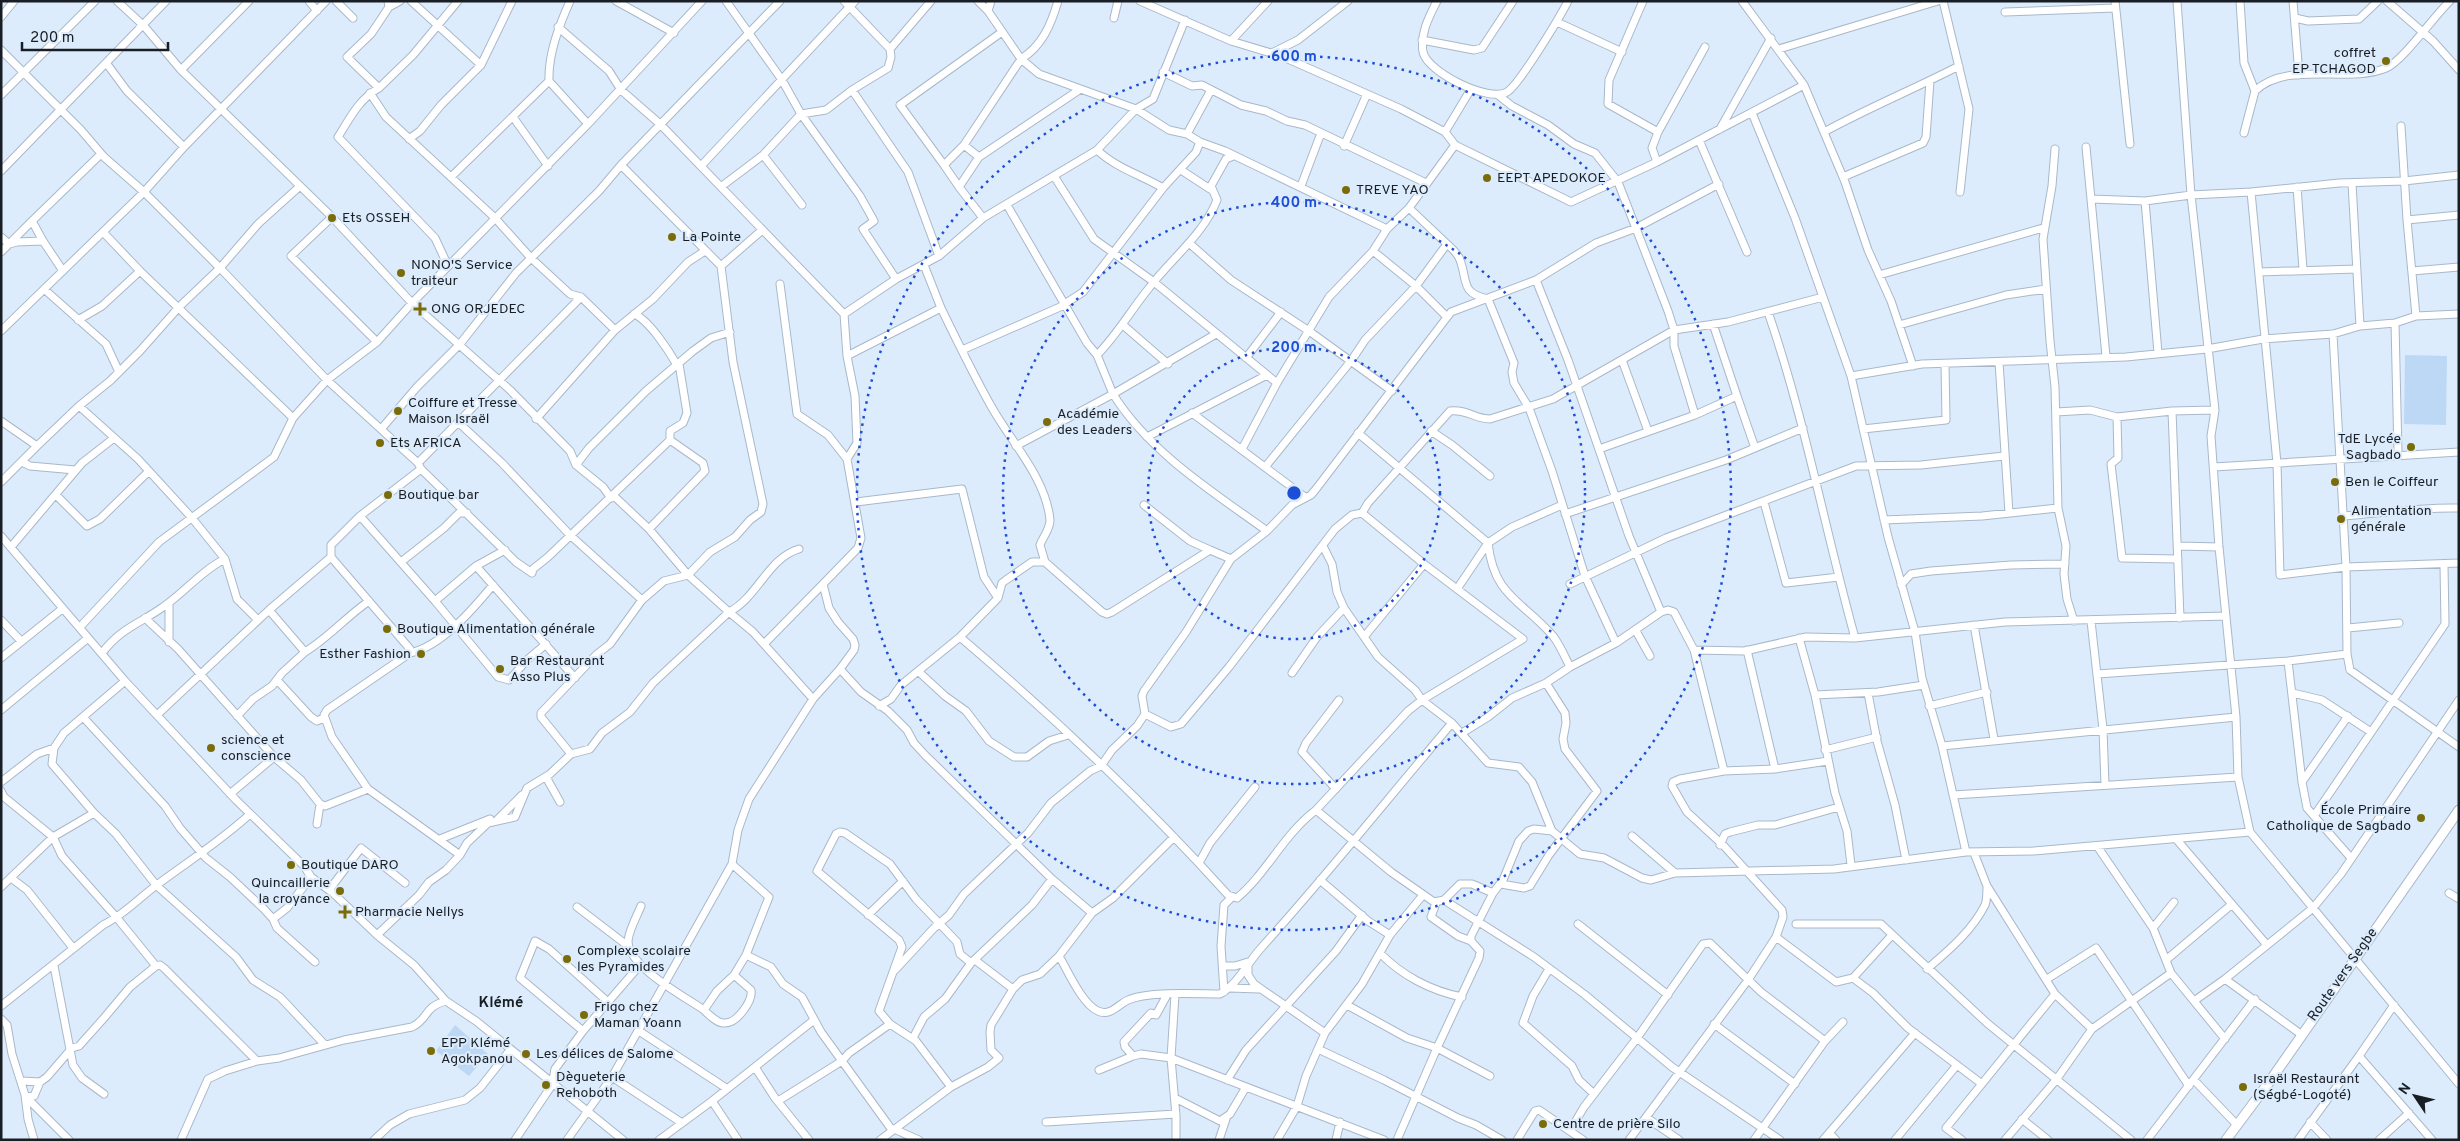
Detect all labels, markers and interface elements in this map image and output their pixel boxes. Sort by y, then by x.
scale bar [22,20,169,52]
text: 200 m [30,29,75,48]
place label: coffret EP TCHAGOD [2292,45,2376,78]
text: 600 m [1271,48,1317,67]
marker: coffret EP TCHAGOD [2380,55,2392,67]
place label: EEPT APEDOKOE [1497,170,1606,187]
marker: EEPT APEDOKOE [1481,172,1493,184]
place label: TREVE YAO [1356,182,1429,199]
marker: TREVE YAO [1340,184,1352,196]
text: 400 m [1271,194,1317,213]
place label: Ets OSSEH [342,210,410,227]
marker: Ets OSSEH [326,212,338,224]
place label: La Pointe [682,229,741,246]
marker: La Pointe [666,231,678,243]
place label: NONO'S Service traiteur [411,257,513,290]
marker: NONO'S Service traiteur [395,267,407,279]
place label: ONG ORJEDEC [431,301,525,318]
marker: ONG ORJEDEC [413,302,427,316]
text: 200 m [1271,339,1317,358]
place label: Coiffure et Tresse Maison Israël [408,395,517,428]
marker: Coiffure et Tresse Maison Israël [392,405,404,417]
place label: Académie des Leaders [1057,406,1132,439]
marker: Académie des Leaders [1041,416,1053,428]
place label: TdE Lycée Sagbado [2338,431,2401,464]
place label: Ets AFRICA [390,435,461,452]
marker: Ets AFRICA [374,437,386,449]
marker: TdE Lycée Sagbado [2405,441,2417,453]
place label: Ben le Coiffeur [2345,474,2439,491]
marker: Ben le Coiffeur [2329,476,2341,488]
centre of rings [1285,484,1303,502]
place label: Boutique bar [398,487,480,504]
marker: Boutique bar [382,489,394,501]
place label: Alimentation générale [2351,503,2432,536]
marker: Alimentation générale [2335,513,2347,525]
place label: Boutique Alimentation générale [397,621,595,638]
marker: Boutique Alimentation générale [381,623,393,635]
place label: Esther Fashion [319,646,411,663]
marker: Esther Fashion [415,648,427,660]
place label: Bar Restaurant Asso Plus [510,653,605,686]
marker: Bar Restaurant Asso Plus [494,663,506,675]
place label: science et conscience [221,732,291,765]
marker: science et conscience [205,742,217,754]
place label: École Primaire Catholique de Sagbado [2266,801,2411,835]
marker: École Primaire Catholique de Sagbado [2415,812,2427,824]
place label: Boutique DARO [301,857,399,874]
marker: Boutique DARO [285,859,297,871]
place label: Quincaillerie la croyance [251,875,330,908]
marker: Quincaillerie la croyance [334,885,346,897]
place label: Pharmacie Nellys [355,904,464,921]
marker: Pharmacie Nellys [339,906,351,918]
street label: Route vers Segbe [2304,925,2382,1025]
place label: Complexe scolaire les Pyramides [577,943,691,976]
marker: Complexe scolaire les Pyramides [561,953,573,965]
district label: Klémé [479,994,523,1013]
place label: Frigo chez Maman Yoann [594,999,682,1032]
marker: Frigo chez Maman Yoann [578,1009,590,1021]
place label: EPP Klémé Agokpanou [441,1035,513,1068]
marker: EPP Klémé Agokpanou [425,1045,437,1057]
place label: Les délices de Salome [536,1046,674,1063]
marker: Les délices de Salome [520,1048,532,1060]
place label: Dègueterie Rehoboth [556,1069,626,1102]
place label: Israël Restaurant (Ségbé-Logoté) [2253,1071,2360,1104]
north arrow [2390,1071,2440,1121]
marker: Dègueterie Rehoboth [540,1079,552,1091]
text: N [2396,1080,2415,1098]
marker: Israël Restaurant (Ségbé-Logoté) [2237,1081,2249,1093]
place label: Centre de prière Silo [1553,1116,1681,1133]
marker: Centre de prière Silo [1537,1118,1549,1130]

